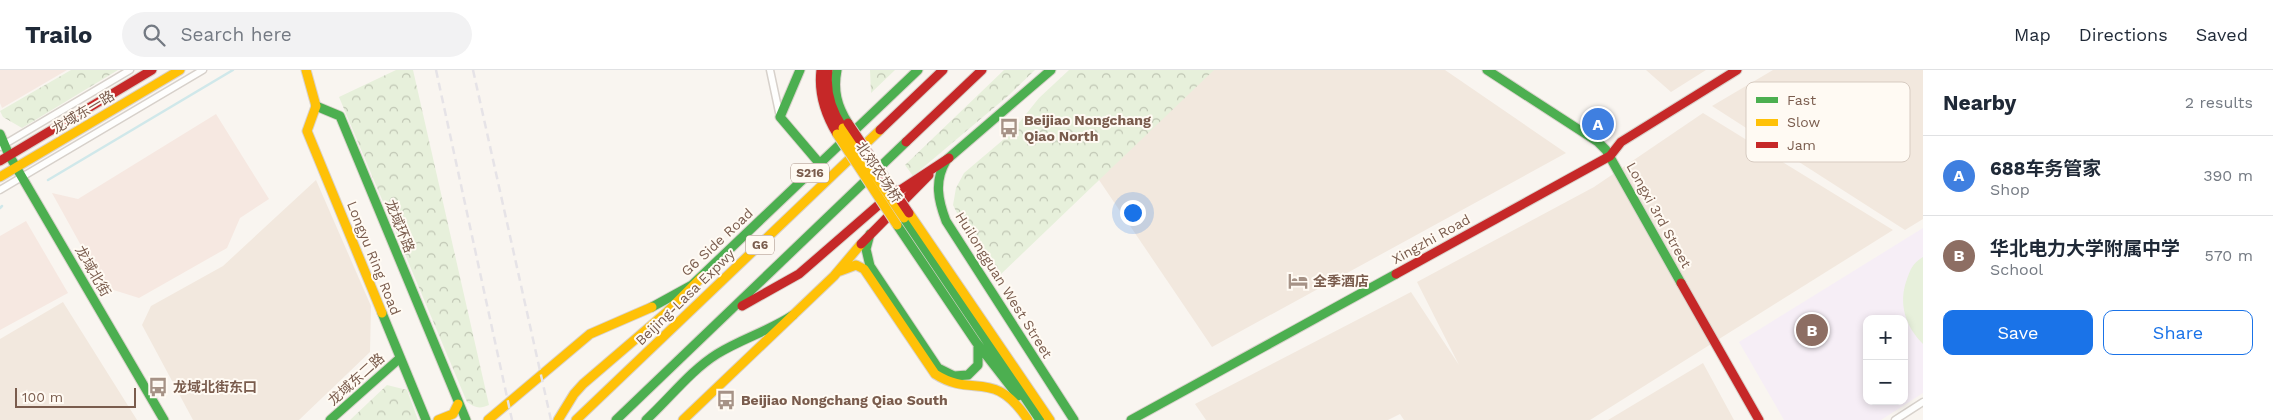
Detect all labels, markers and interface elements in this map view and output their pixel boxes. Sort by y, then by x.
search box [122,12,472,57]
text: Trailo [25,21,92,49]
icon: search [140,21,168,49]
text: Search here [180,23,292,46]
text: Map [2014,24,2051,45]
text: Directions [2079,24,2168,45]
text: Saved [2196,24,2248,45]
legend [1746,82,1910,162]
street label: 龙域东一路 [49,87,117,137]
text: Nearby [1943,90,2016,115]
text: Fast [1787,92,1816,108]
text: 2 results [2185,93,2253,112]
pin: A [1582,105,1614,143]
place label: Beijiao Nongchang Qiao North [1024,112,1151,144]
text: Slow [1787,114,1820,130]
bus stop icon: Beijiao Nongchang Qiao North [998,117,1020,139]
text: Jam [1787,137,1816,153]
street label: 北郊农场桥 [853,139,905,205]
text: 688车务管家 [1990,157,2102,180]
street label: Longxi 3rd Street [1623,160,1695,271]
road number: S216 [791,164,829,182]
text: A [1954,166,1964,185]
text: 390 m [2203,166,2253,185]
text: Shop [1990,180,2030,199]
street label: 龙域环路 [382,197,418,255]
street label: Longyu Ring Road [344,199,404,317]
your location [1120,200,1146,226]
street label: G6 Side Road [678,205,756,279]
street label: Huilongguan West Street [952,209,1056,361]
street label: Xingzhi Road [1389,211,1473,267]
road number: G6 [746,236,774,254]
text: 华北电力大学附属中学 [1990,237,2180,260]
street label: 龙域北街 [72,243,114,299]
street label: Beijing-Lasa Expwy [632,245,738,348]
text: B [1954,246,1964,265]
text: 570 m [2204,246,2253,265]
text: School [1990,260,2043,279]
hotel icon: 全季酒店 [1287,270,1309,292]
place label: 全季酒店 [1313,273,1369,289]
button: Save [1943,310,2093,355]
button: Share [2103,310,2253,355]
pin: B [1796,311,1828,349]
map controls [1863,315,1908,405]
button: + [1863,315,1908,360]
street label: 龙域东二路 [325,350,387,408]
button: − [1863,360,1908,405]
bus stop icon: 龙域北街东口 [147,376,169,398]
place label: 龙域北街东口 [173,379,257,395]
scale bar [15,385,136,408]
text: 100 m [22,389,63,405]
bus stop icon: Beijiao Nongchang Qiao South [715,389,737,411]
place label: Beijiao Nongchang Qiao South [741,392,948,408]

